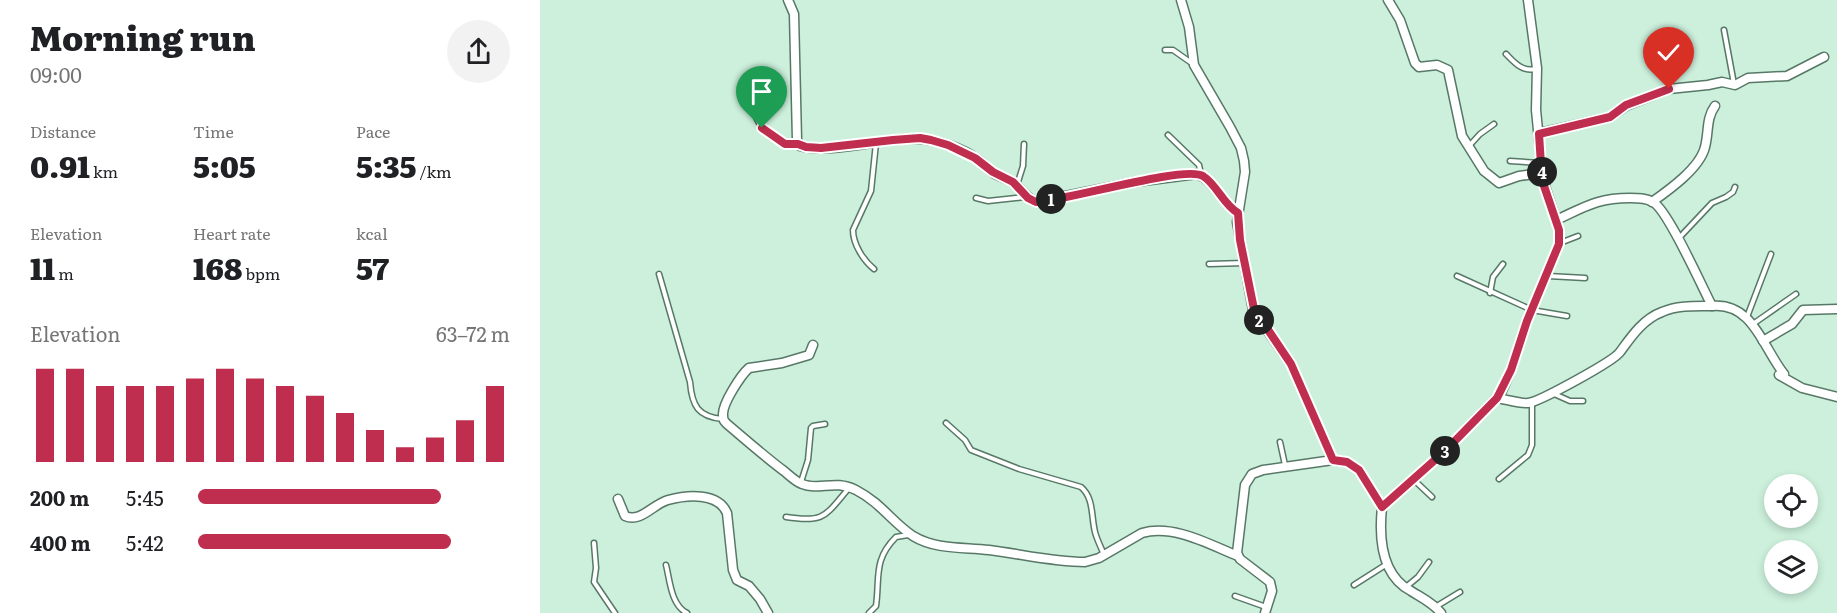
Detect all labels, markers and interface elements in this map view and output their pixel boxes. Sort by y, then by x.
text: Morning run [30,12,256,61]
button: share [447,20,510,83]
pin [1643,27,1694,89]
icon: check [1652,36,1685,69]
text: 09:00 [30,59,82,89]
pin [736,66,787,128]
icon: arrive [745,75,778,108]
text: Distance [30,119,96,143]
text: Time [193,119,234,143]
text: Pace [356,119,390,143]
text: 0.91 [30,143,90,187]
text: 5:05 [193,143,256,187]
text: 5:35 [356,143,416,187]
pin: 4 [1527,157,1557,187]
text: km [90,159,118,183]
text: /km [416,159,452,183]
text: 4 [1537,160,1547,184]
pin: 1 [1036,184,1066,214]
text: 1 [1048,187,1054,211]
text: Elevation [30,221,102,245]
text: Heart rate [193,221,271,245]
text: kcal [356,221,388,245]
text: 11 [30,245,55,289]
text: 168 [193,245,242,289]
text: 57 [356,245,389,289]
text: m [55,261,74,285]
text: bpm [242,261,280,285]
pin: 2 [1244,305,1274,335]
text: 2 [1255,308,1263,332]
text: Elevation [30,318,120,348]
text: 63–72 m [436,318,510,348]
pin: 3 [1430,436,1460,466]
text: 3 [1441,439,1449,463]
map controls [1764,474,1818,594]
button: locate [1764,474,1818,528]
text: 200 m [30,482,89,512]
text: 5:45 [126,482,164,512]
text: 400 m [30,527,91,557]
text: 5:42 [126,527,164,557]
button: layers [1764,540,1818,594]

